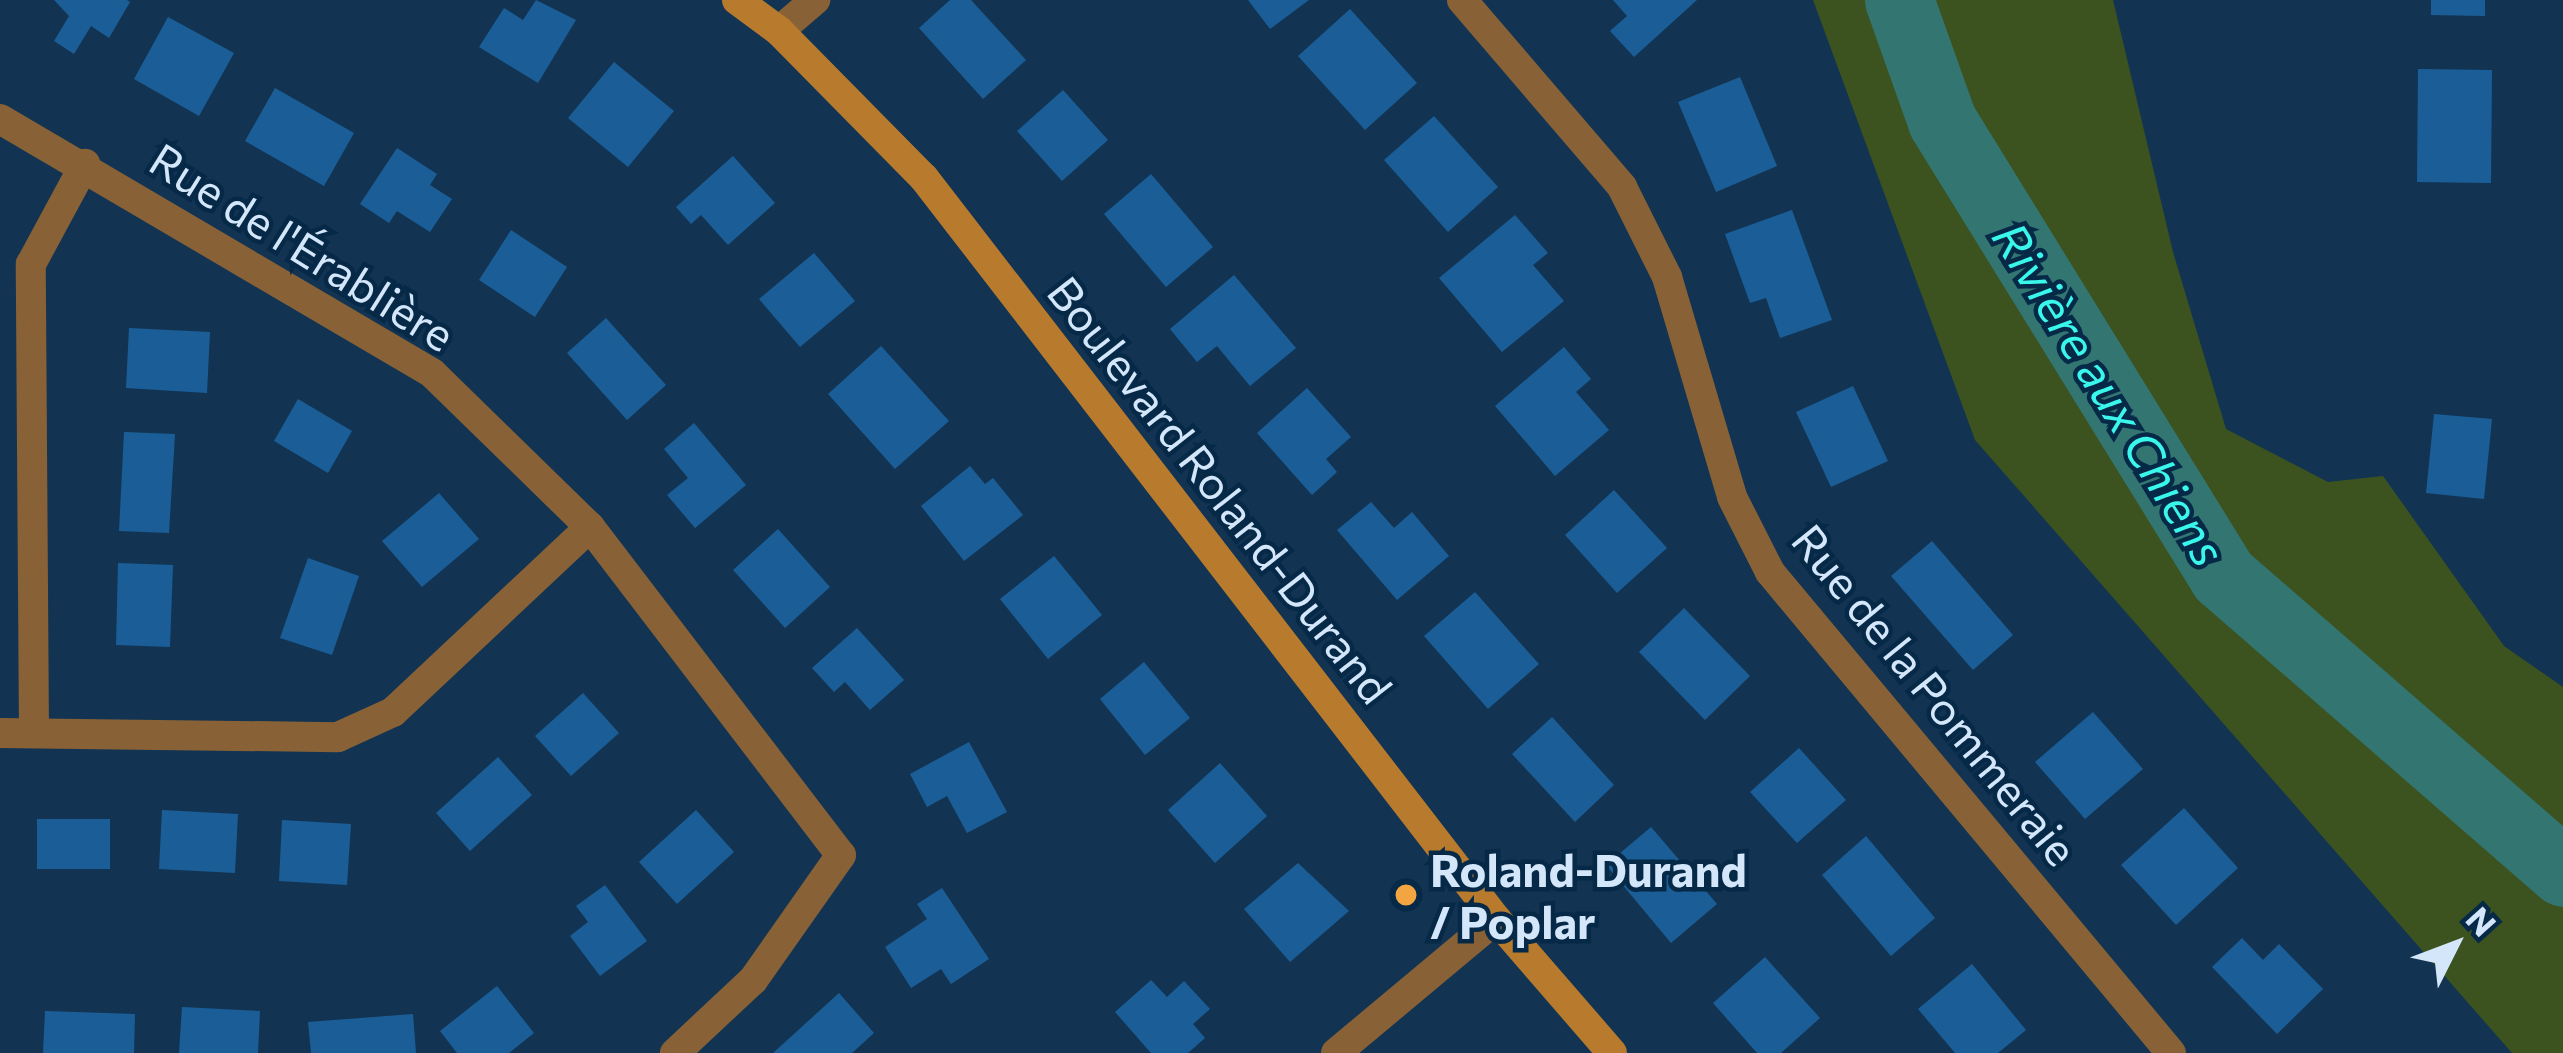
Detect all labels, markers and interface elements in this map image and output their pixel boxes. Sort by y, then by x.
street label: Rue de l'Érablière [141,131,465,361]
water label: Rivière aux Chiens [1982,211,2240,575]
street label: Boulevard Roland-Durand [1038,265,1404,713]
street label: Rue de la Pommeraie [1782,513,2090,875]
place label: Roland-Durand / Poplar [1430,842,1747,948]
marker: Roland-Durand / Poplar [1393,882,1419,908]
north arrow [2395,885,2515,1005]
text: N [2459,898,2506,943]

